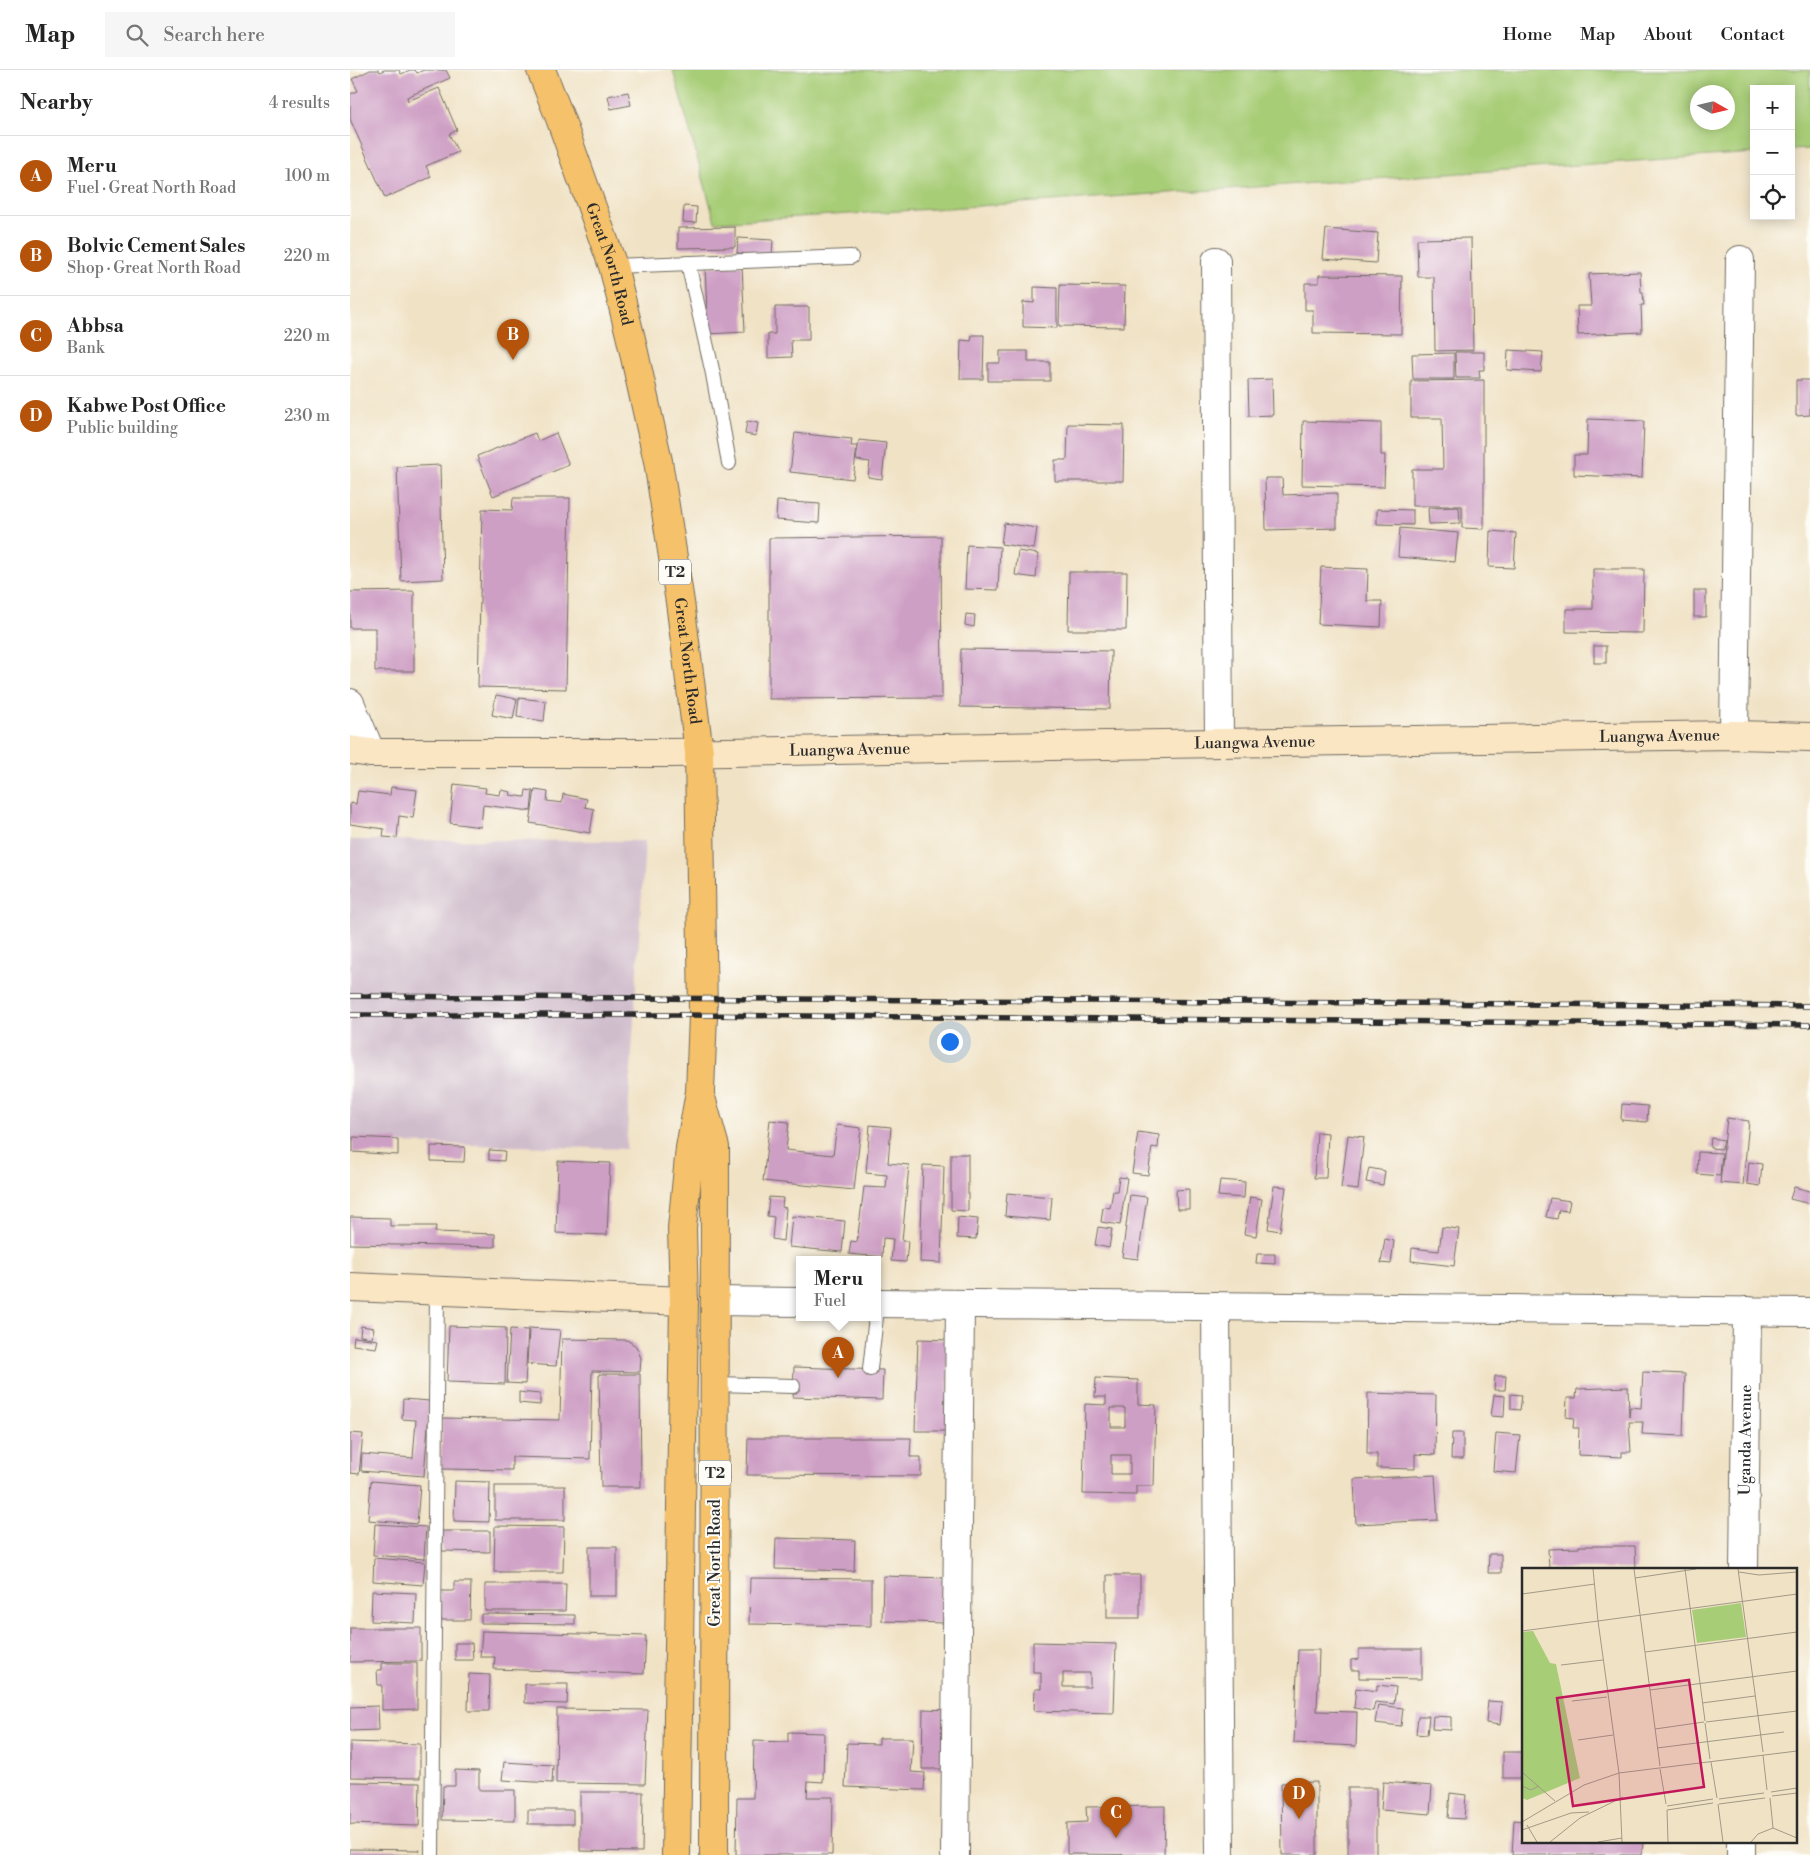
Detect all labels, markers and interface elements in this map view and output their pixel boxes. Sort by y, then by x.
search box [105,12,455,57]
text: Map [25,20,75,50]
icon: search [123,21,151,49]
text: Search here [163,23,265,47]
text: Home [1503,23,1552,46]
text: Map [1580,23,1616,46]
text: About [1644,23,1693,46]
text: Contact [1721,23,1785,46]
north arrow [1690,85,1735,130]
map controls [1750,85,1795,220]
button: + [1750,85,1795,130]
text: Nearby [20,90,93,116]
text: 4 results [269,93,330,113]
button: − [1750,130,1795,175]
text: Meru [67,154,117,178]
text: A [30,166,42,186]
text: 100 m [285,166,330,186]
button: locate [1750,175,1795,220]
text: Fuel · Great North Road [67,178,236,198]
street label: Great North Road [581,200,637,328]
text: Bolvic Cement Sales [67,234,245,258]
text: B [30,246,42,266]
text: 220 m [284,246,330,266]
text: Shop · Great North Road [67,258,241,278]
text: Abbsa [67,314,124,338]
pin: B [497,319,529,360]
text: C [30,326,42,346]
text: 220 m [284,326,330,346]
text: Bank [67,338,104,358]
text: Kabwe Post Office [67,394,226,418]
text: D [30,406,42,426]
text: 230 m [284,406,330,426]
text: Public building [67,418,178,438]
road number: T2 [659,560,691,584]
street label: Great North Road [670,596,705,725]
street label: Luangwa Avenue [1599,725,1720,747]
street label: Luangwa Avenue [1194,732,1315,753]
street label: Luangwa Avenue [789,739,910,761]
your location [937,1029,963,1055]
popup [796,1256,881,1321]
text: Meru [814,1267,863,1291]
text: Fuel [814,1291,846,1311]
pin: A [822,1337,854,1378]
street label: Uganda Avenue [1735,1384,1756,1496]
road number: T2 [699,1460,731,1486]
street label: Great North Road [705,1499,725,1627]
inset map [1522,1568,1798,1842]
pin: D [1283,1778,1315,1819]
pin: C [1100,1797,1132,1838]

